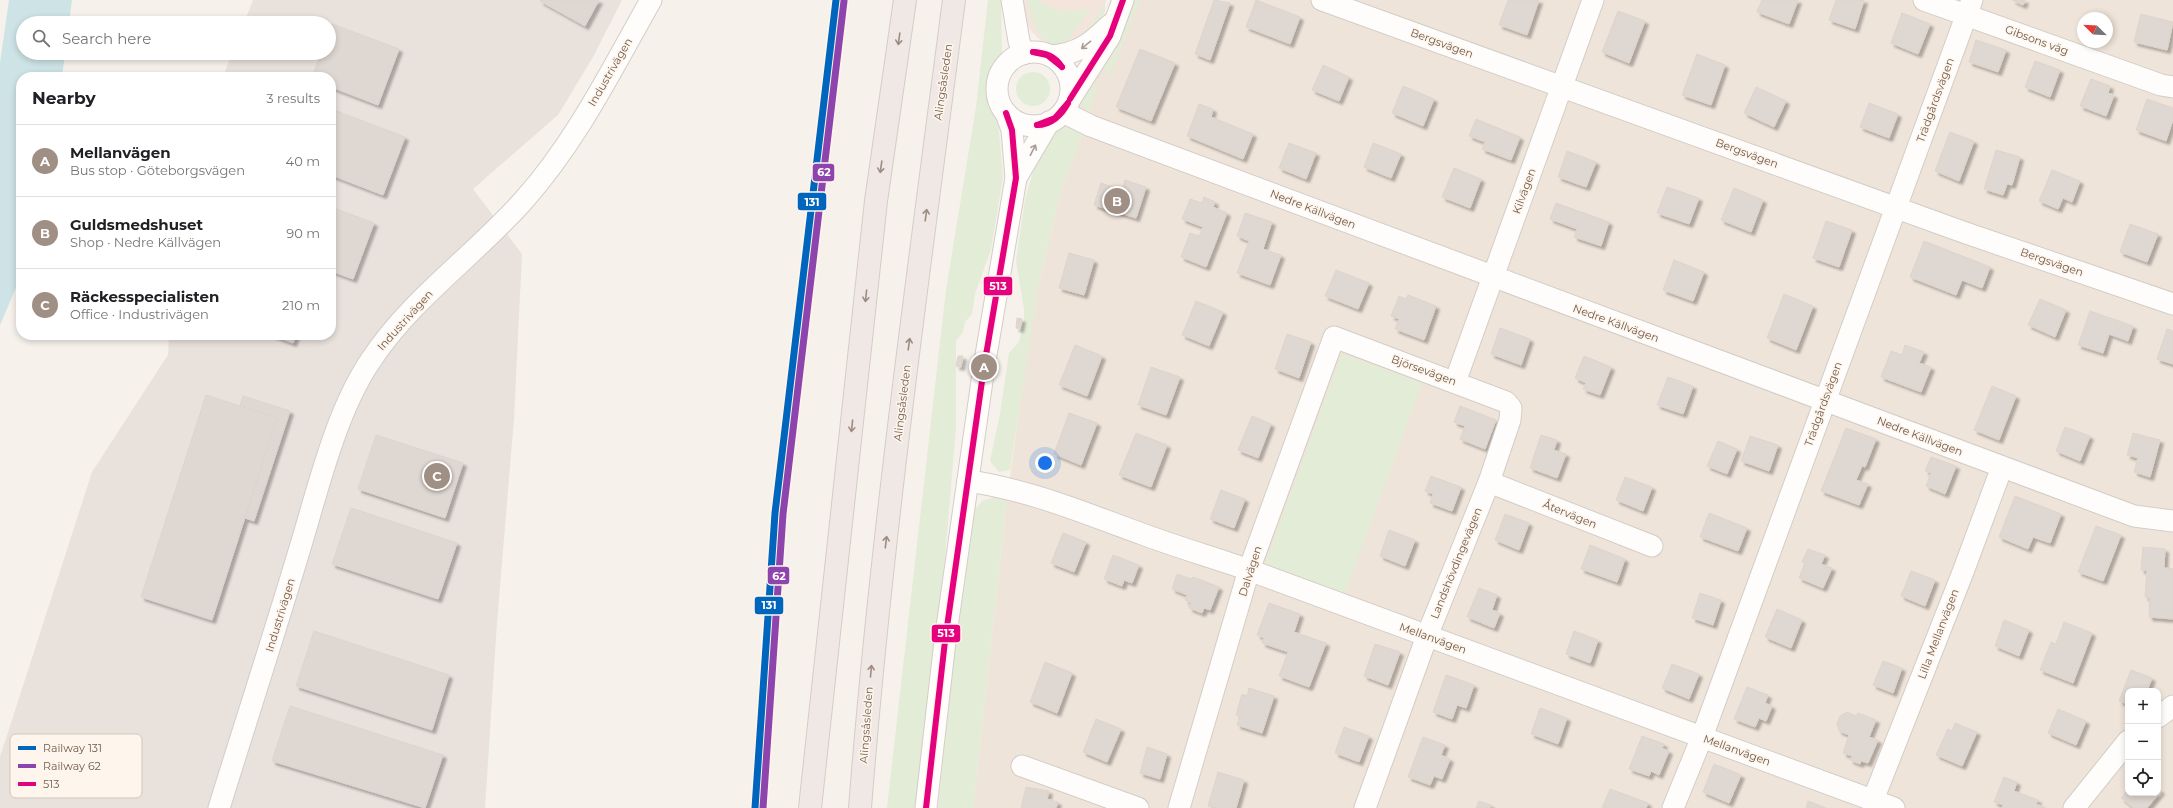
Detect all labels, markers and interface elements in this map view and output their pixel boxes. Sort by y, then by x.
north arrow [2077,12,2113,48]
search box [16,16,336,60]
street label: Gibsons väg [2003,22,2071,58]
street label: Bergsvägen [1409,25,1475,61]
icon: search [30,27,52,49]
text: Search here [62,29,151,48]
one-way arrow [895,32,903,45]
street label: Industrivägen [585,35,635,109]
one-way arrow [1080,41,1091,50]
street label: Alingsåsleden [931,43,955,121]
street label: Trädgårdsvägen [1913,56,1957,144]
text: Nearby [32,88,96,108]
text: 3 results [266,90,320,106]
street label: Bergsvägen [1714,135,1780,171]
text: Mellanvägen [70,143,171,162]
one-way arrow [1030,145,1038,157]
text: A [40,153,50,169]
text: 40 m [286,153,320,169]
one-way arrow [877,160,885,173]
text: Bus stop · Göteborgsvägen [70,162,245,178]
line badge: 62 [812,163,835,182]
text: 62 [817,165,831,179]
street label: Kilvägen [1509,166,1539,216]
pin: B [1104,186,1130,216]
street label: Nedre Källvägen [1268,186,1358,232]
line badge: 131 [797,192,827,211]
text: 131 [804,195,820,209]
one-way arrow [922,209,930,222]
text: Guldsmedshuset [70,215,203,234]
text: B [40,225,50,241]
text: 90 m [286,225,320,241]
text: Shop · Nedre Källvägen [70,234,221,250]
street label: Bergsvägen [2019,245,2085,279]
line badge: 513 [983,276,1013,296]
text: 513 [989,279,1007,293]
text: Räckesspecialisten [70,287,219,306]
street label: Industrivägen [374,287,436,353]
one-way arrow [862,289,870,302]
text: C [40,297,50,313]
text: 210 m [282,297,320,313]
street label: Nedre Källvägen [1571,301,1661,345]
text: Office · Industrivägen [70,306,209,322]
one-way arrow [905,338,913,351]
pin: A [971,352,997,382]
street label: Björsevägen [1389,352,1459,388]
street label: Trädgårdsvägen [1801,360,1845,448]
street label: Alingsåsleden [890,364,914,442]
street label: Nedre Källvägen [1875,413,1965,459]
one-way arrow [848,419,855,432]
your location [1035,453,1055,473]
pin: C [424,461,450,491]
street label: Återvägen [1541,497,1599,531]
street label: Landshövdingevägen [1427,505,1485,621]
one-way arrow [882,536,889,549]
street label: Dalvägen [1235,544,1265,598]
line badge: 62 [767,566,790,585]
text: 62 [772,569,786,583]
street label: Industrivägen [262,576,298,654]
street label: Lilla Mellanvägen [1914,587,1962,681]
line badge: 131 [754,596,784,615]
text: 131 [761,598,777,612]
street label: Mellanvägen [1397,619,1469,657]
line badge: 513 [931,624,961,643]
text: 513 [937,626,955,640]
one-way arrow [867,665,875,678]
street label: Alingsåsleden [856,686,876,764]
map controls [2125,688,2161,796]
button: + [2125,688,2161,724]
button: − [2125,724,2161,760]
street label: Mellanvägen [1701,731,1773,769]
legend [10,734,142,798]
text: Railway 131 [43,741,102,755]
text: Railway 62 [43,759,101,773]
button: locate [2125,760,2161,796]
text: 513 [43,777,59,791]

